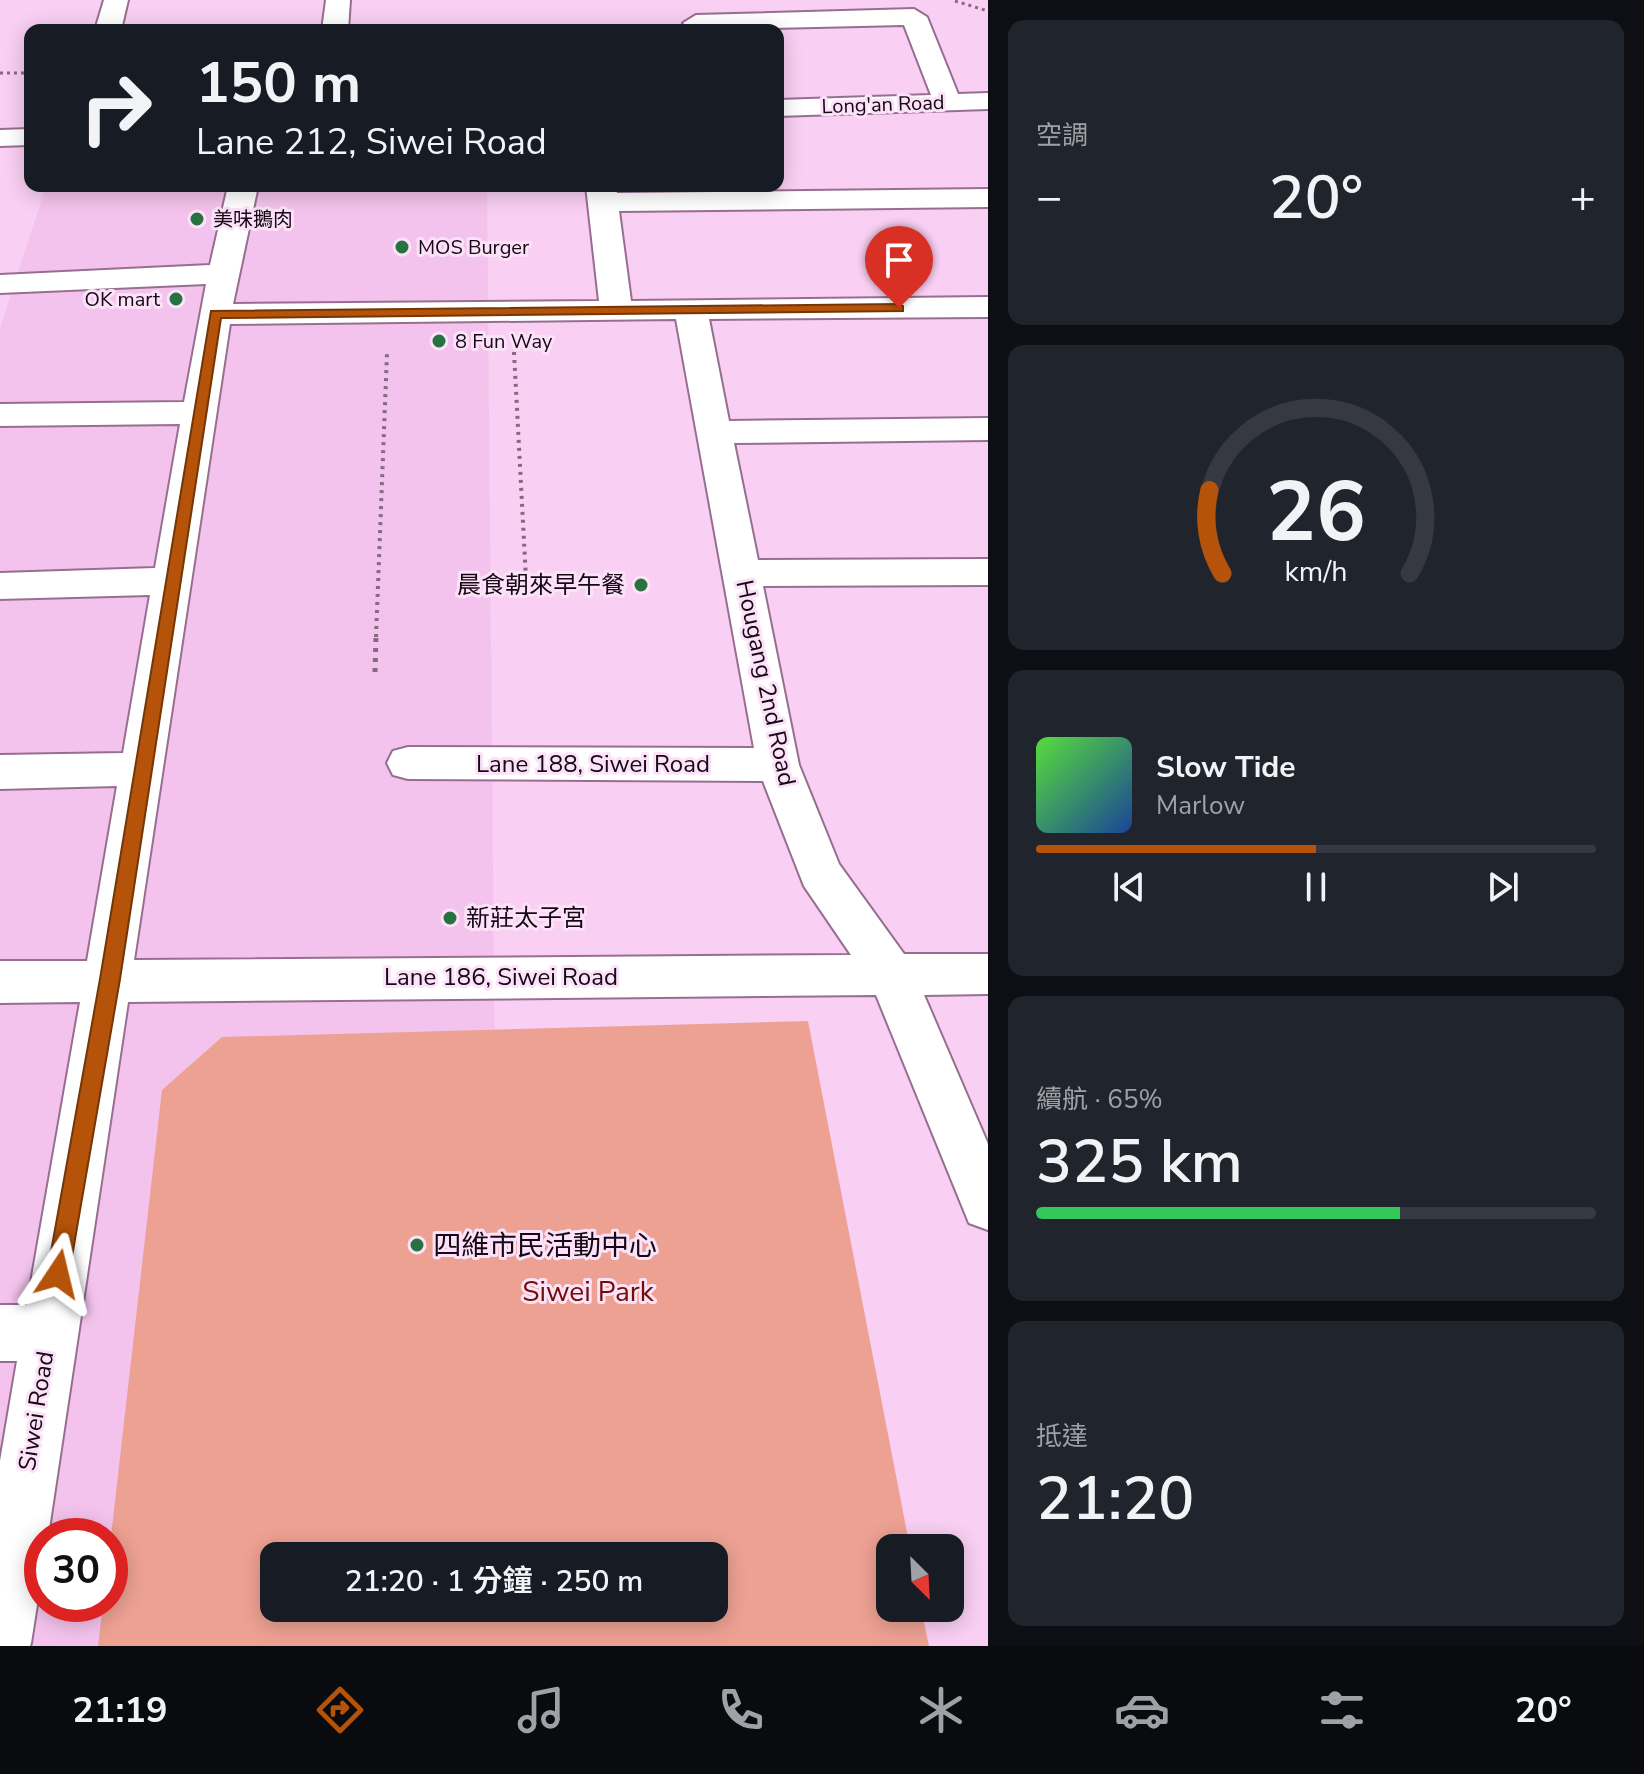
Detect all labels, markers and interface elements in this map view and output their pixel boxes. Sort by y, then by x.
text: 150 m [196,45,361,122]
icon: right [64,56,168,160]
street label: Long'an Road [821,89,945,120]
text: Lane 212, Siwei Road [196,118,547,167]
text: 空調 [1036,118,1088,153]
text: 20° [1269,157,1363,239]
text: − [1036,168,1062,228]
text: + [1570,168,1596,228]
place label: 美味鵝肉 [213,206,293,233]
marker: 美味鵝肉 [188,210,206,228]
pin [865,226,933,308]
place label: MOS Burger [418,234,529,261]
marker: MOS Burger [393,238,411,256]
icon: arrive [877,238,921,282]
place label: OK mart [85,286,161,313]
marker: OK mart [167,290,185,308]
place label: 8 Fun Way [455,328,553,355]
marker: 8 Fun Way [430,332,448,350]
text: 26 [1266,455,1366,568]
text: km/h [1285,552,1347,591]
place label: 晨食朝來早午餐 [457,569,625,601]
marker: 晨食朝來早午餐 [632,576,650,594]
street label: Hougang 2nd Road [729,577,803,789]
text: Slow Tide [1156,747,1296,788]
street label: Lane 188, Siwei Road [476,748,710,780]
text: Marlow [1156,788,1245,823]
icon: previous [1107,865,1151,909]
icon: pause [1294,865,1338,909]
icon: next [1481,865,1525,909]
place label: 新莊太子宮 [466,902,586,934]
marker: 新莊太子宮 [441,909,459,927]
street label: Lane 186, Siwei Road [384,961,618,993]
text: 續航 · 65% [1036,1082,1163,1117]
text: 325 km [1036,1121,1243,1203]
place label: 四維市民活動中心 [433,1227,657,1265]
position arrow [16,1232,100,1316]
marker: 四維市民活動中心 [408,1236,426,1254]
park label: Siwei Park [522,1273,655,1311]
street label: Siwei Road [11,1349,61,1473]
text: 抵達 [1036,1419,1088,1454]
text: 21:20 [1036,1458,1194,1540]
speed limit sign: 30 [24,1518,128,1622]
north arrow [876,1534,964,1622]
map controls [876,1534,964,1622]
text: 21:20 · 1 分鐘 · 250 m [345,1561,643,1602]
icon: directions [312,1682,368,1738]
icon: music [513,1682,569,1738]
icon: phone [713,1682,769,1738]
icon: climate [913,1682,969,1738]
icon: car [1114,1682,1170,1738]
icon: filters [1314,1682,1370,1738]
text: 21:19 [72,1686,168,1735]
text: 20° [1515,1686,1572,1735]

